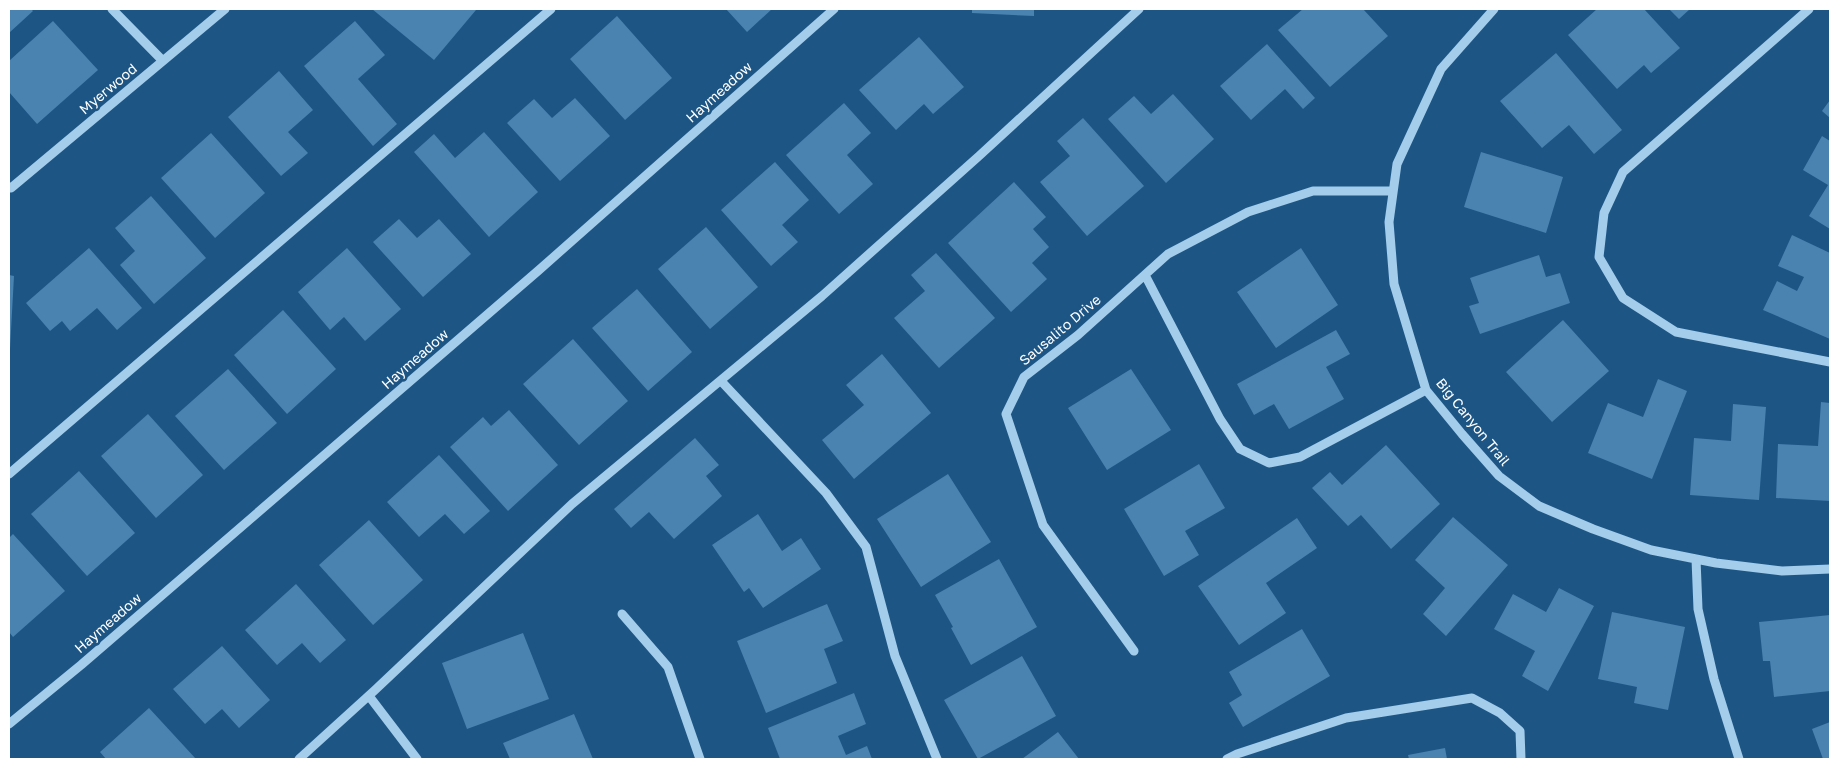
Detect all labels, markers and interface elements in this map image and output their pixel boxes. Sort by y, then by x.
street label: Haymeadow [682,58,755,126]
street label: Myerwood [75,60,140,118]
street label: Sausalito Drive [1015,291,1104,369]
street label: Haymeadow [378,325,451,392]
street label: Big Canyon Trail [1433,374,1514,469]
street label: Haymeadow [71,589,144,656]

